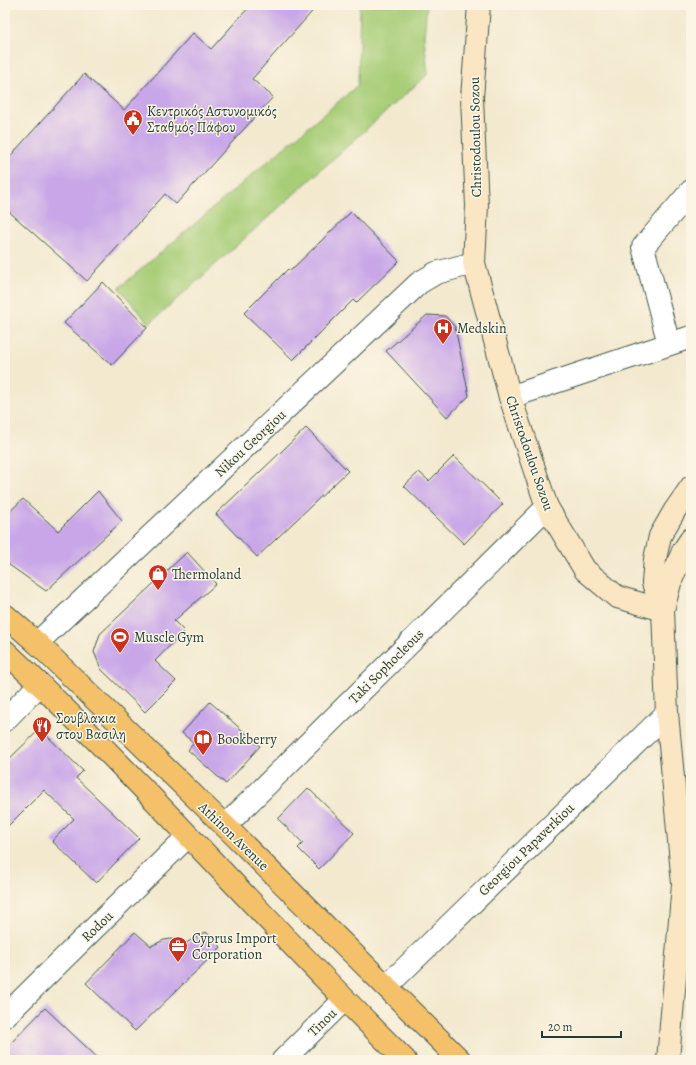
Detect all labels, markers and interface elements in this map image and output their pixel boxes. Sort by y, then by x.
street label: Christodoulou Sozou [465,76,486,197]
place label: Κεντρικός Αστυνομικός Σταθμός Πάφου [147,102,277,137]
public building icon: Κεντρικός Αστυνομικός Σταθμός Πάφου [122,108,144,136]
hospital icon: Medskin [432,317,454,345]
place label: Medskin [457,319,507,338]
street label: Christodoulou Sozou [501,393,558,514]
street label: Nikou Georgiou [211,405,290,481]
shop icon: Thermoland [147,563,169,591]
place label: Thermoland [172,565,242,584]
street label: Taki Sophocleous [345,625,428,708]
sports icon: Muscle Gym [109,626,131,654]
place label: Muscle Gym [134,628,204,647]
place label: Σουβλακια στου Βασιλη [56,709,126,744]
restaurant icon: Σουβλακια στου Βασιλη [31,715,53,743]
library icon: Bookberry [192,728,214,756]
place label: Bookberry [217,730,277,749]
street label: Athinon Avenue [194,797,273,875]
street label: Georgiou Papaverkiou [474,798,579,900]
street label: Rodou [77,906,118,946]
place label: Cyprus Import Corporation [192,929,277,964]
office icon: Cyprus Import Corporation [167,935,189,963]
street label: Tinou [304,1004,341,1041]
scale bar [542,1013,621,1039]
text: 20 m [548,1019,572,1035]

